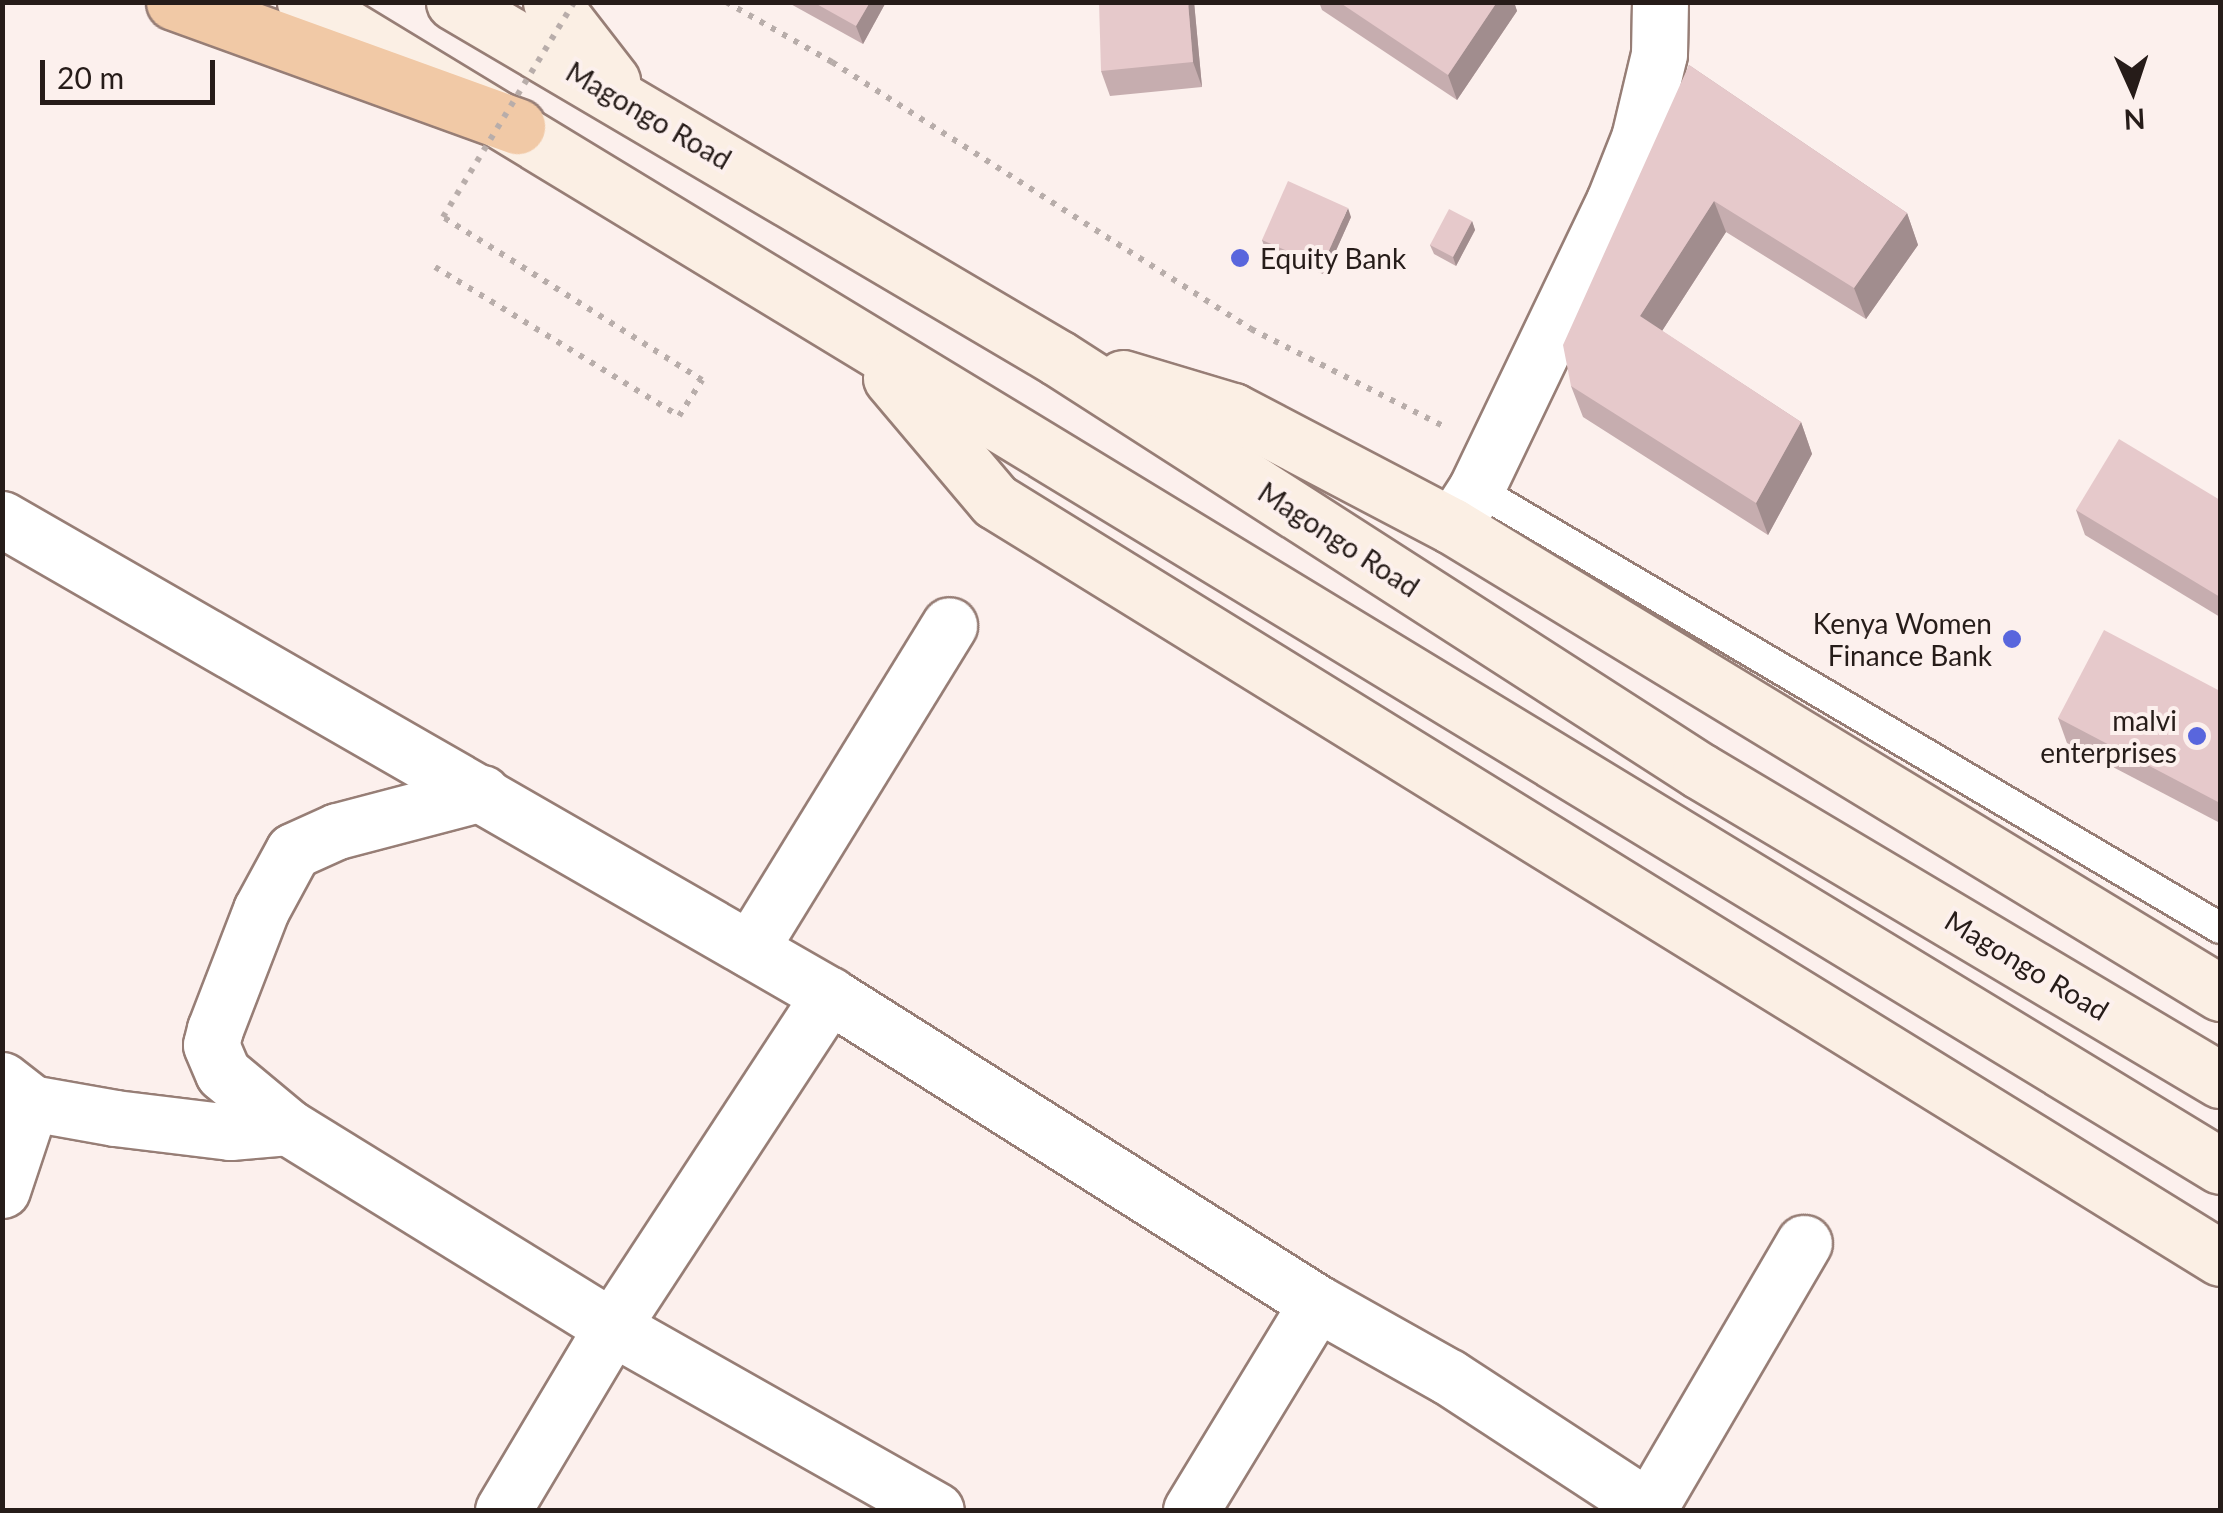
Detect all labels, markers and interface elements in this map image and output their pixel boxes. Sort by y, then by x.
scale bar [45,40,220,102]
north arrow [2083,40,2183,140]
street label: Magongo Road [561,54,737,176]
text: 20 m [57,59,124,95]
text: N [2123,102,2146,137]
place label: Equity Bank [1260,241,1407,275]
marker: Equity Bank [1229,247,1251,269]
street label: Magongo Road [1252,475,1426,603]
place label: Kenya Women Finance Bank [1812,606,1992,672]
marker: Kenya Women Finance Bank [2001,628,2023,650]
place label: malvi enterprises [2040,703,2177,769]
marker: malvi enterprises [2186,725,2208,747]
street label: Magongo Road [1939,903,2115,1027]

